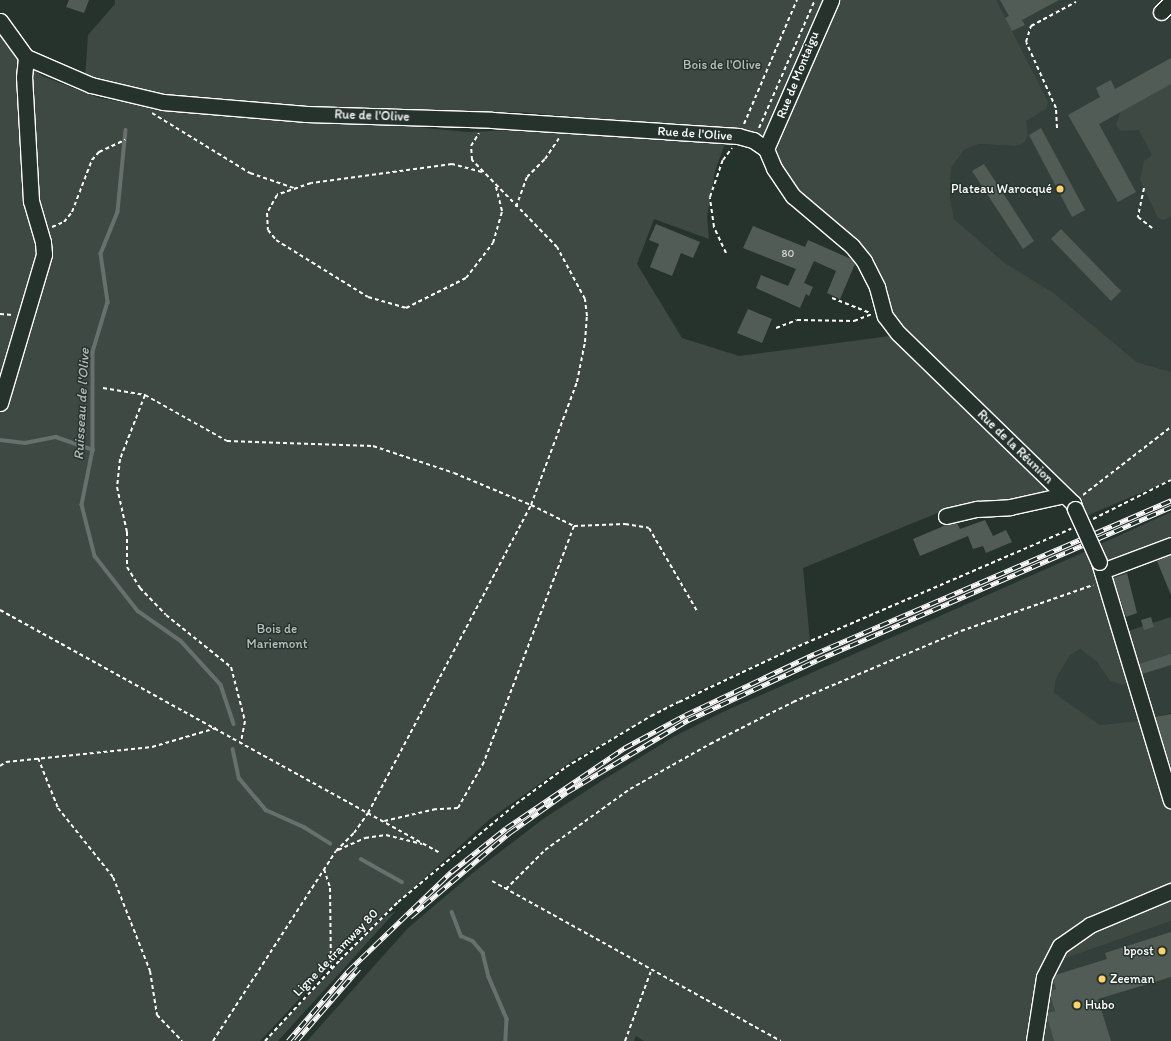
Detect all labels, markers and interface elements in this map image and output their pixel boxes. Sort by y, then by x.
street label: Rue de Montaigu [773,29,823,121]
park label: Bois de l'Olive [683,57,761,73]
street label: Rue de l'Olive [334,107,410,125]
street label: Rue de l'Olive [657,124,733,144]
place label: Plateau Warocqué [951,181,1052,197]
marker: Plateau Warocqué [1055,184,1065,194]
house number: 80 [782,247,794,261]
water label: Ruisseau de l'Olive [71,348,93,460]
street label: Rue de la Réunion [974,407,1056,487]
park label: Bois de Mariemont [246,622,308,653]
street label: Ligne de tramway 80 [290,906,382,1000]
place label: bpost [1123,943,1154,959]
marker: bpost [1157,946,1167,956]
place label: Zeeman [1110,971,1154,987]
marker: Zeeman [1097,974,1107,984]
place label: Hubo [1085,997,1115,1013]
marker: Hubo [1072,1000,1082,1010]

